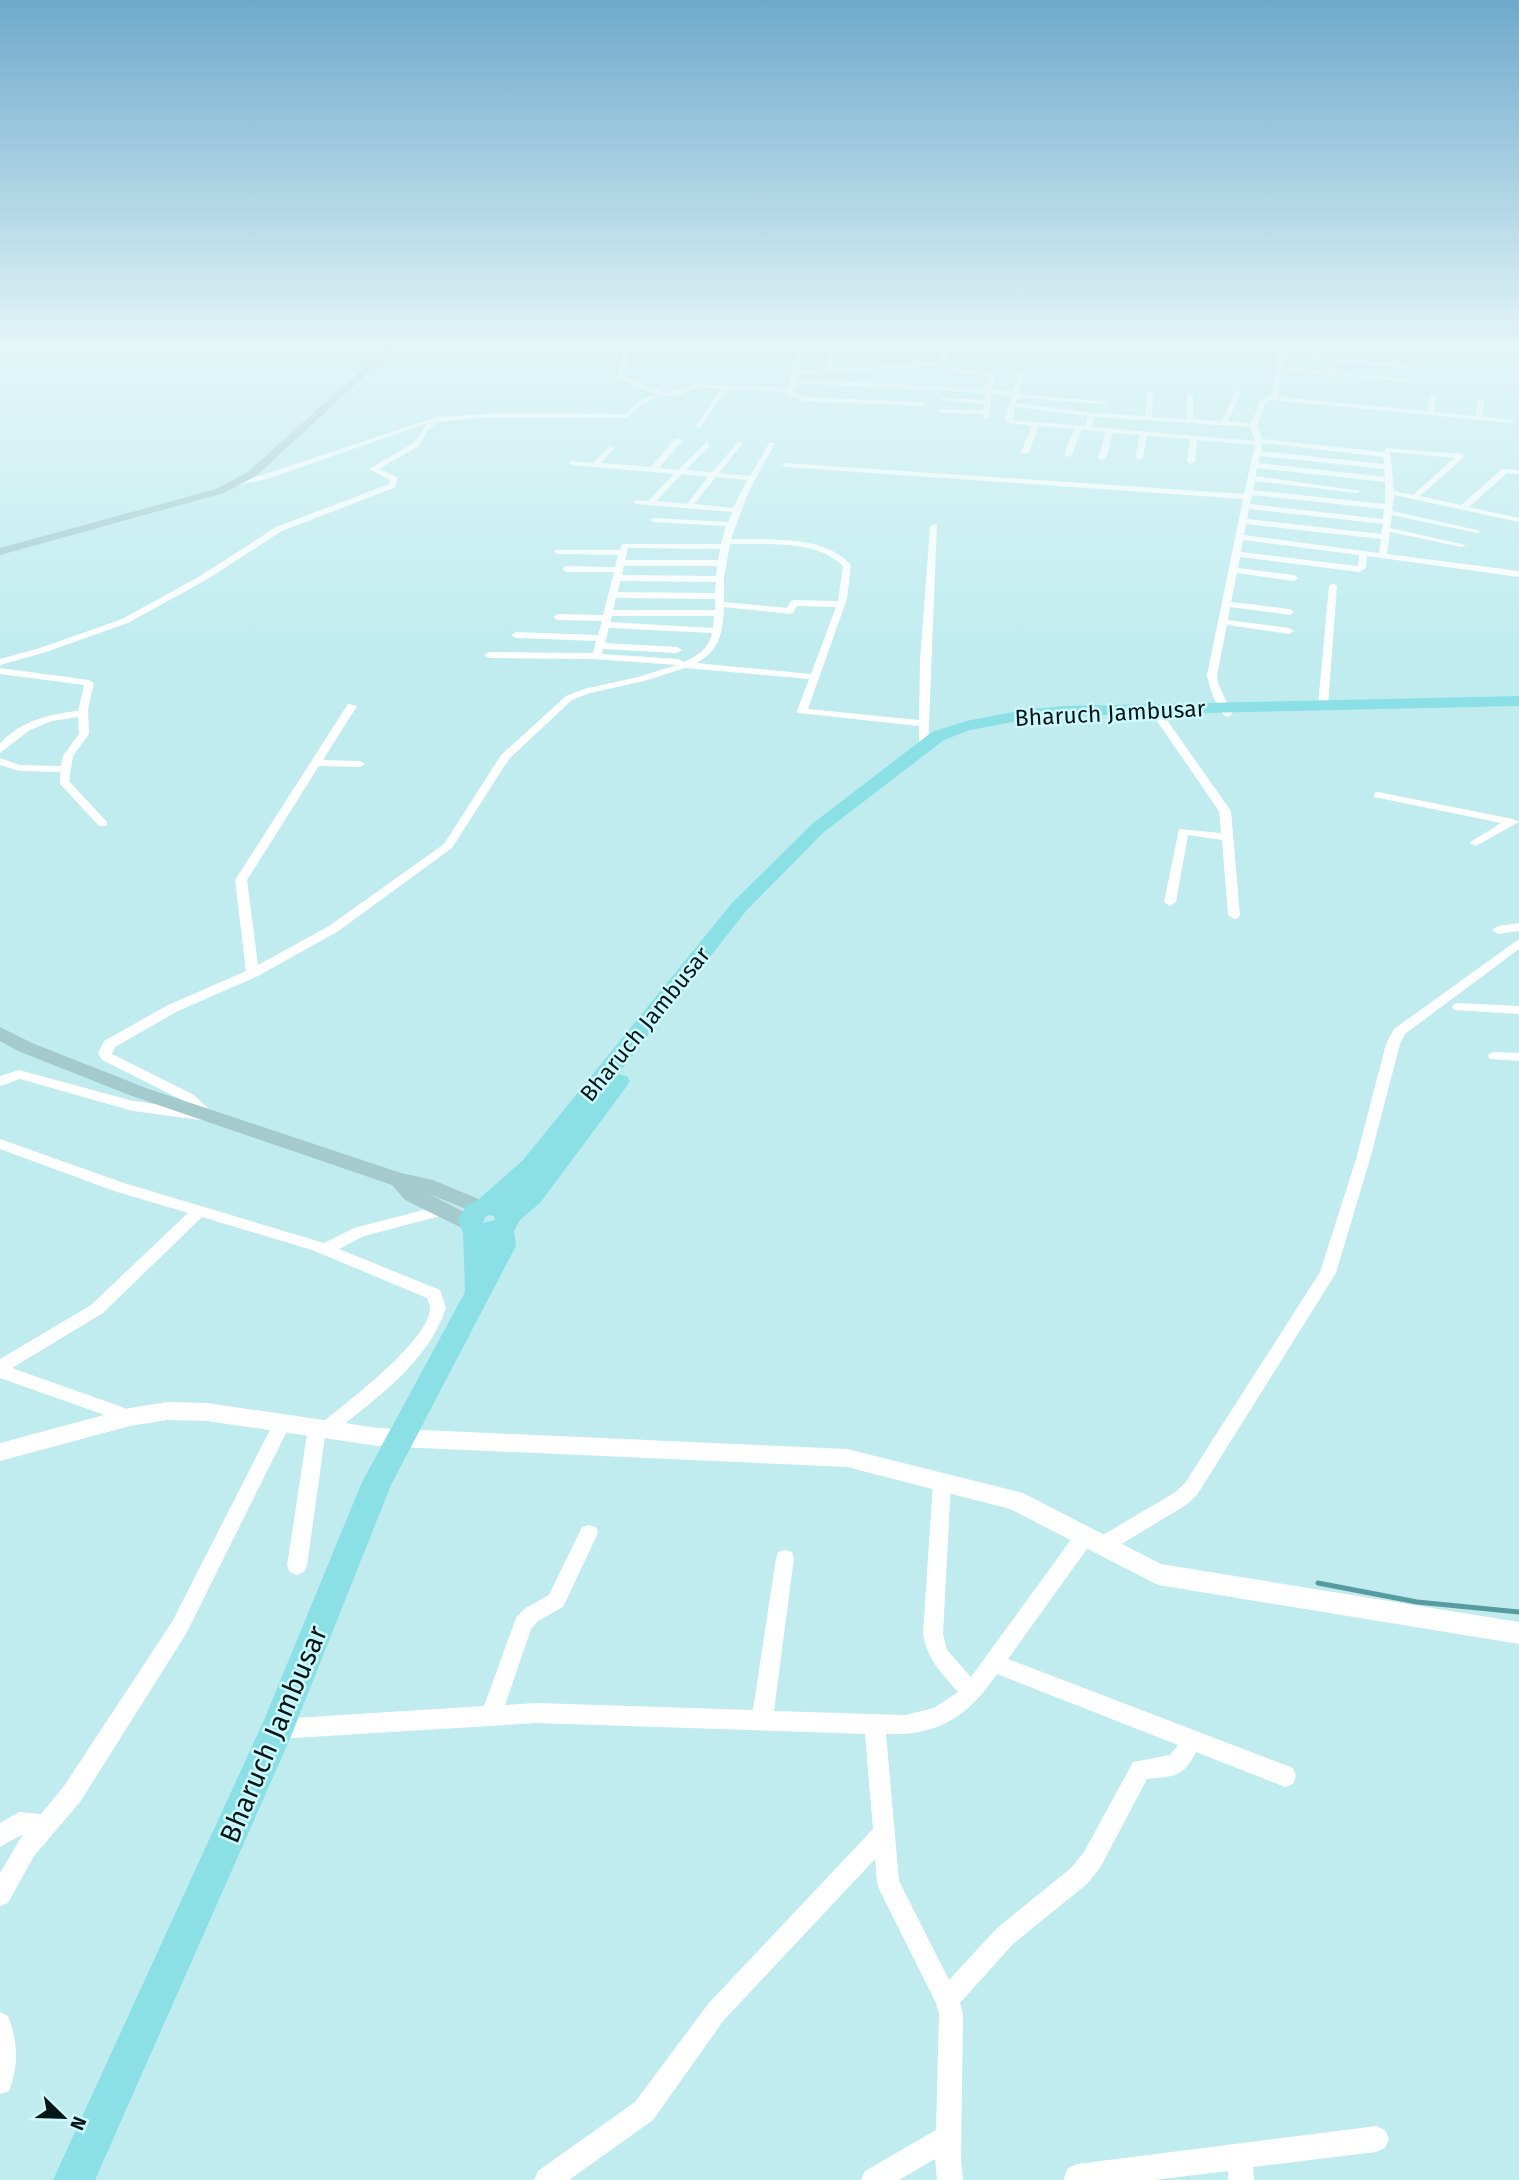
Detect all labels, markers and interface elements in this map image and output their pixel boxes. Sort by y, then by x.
street label: Bharuch Jambusar [1014,694,1206,732]
street label: Bharuch Jambusar [574,941,716,1107]
street label: Bharuch Jambusar [213,1621,334,1848]
north arrow [28,2082,98,2152]
text: N [65,2113,91,2134]

